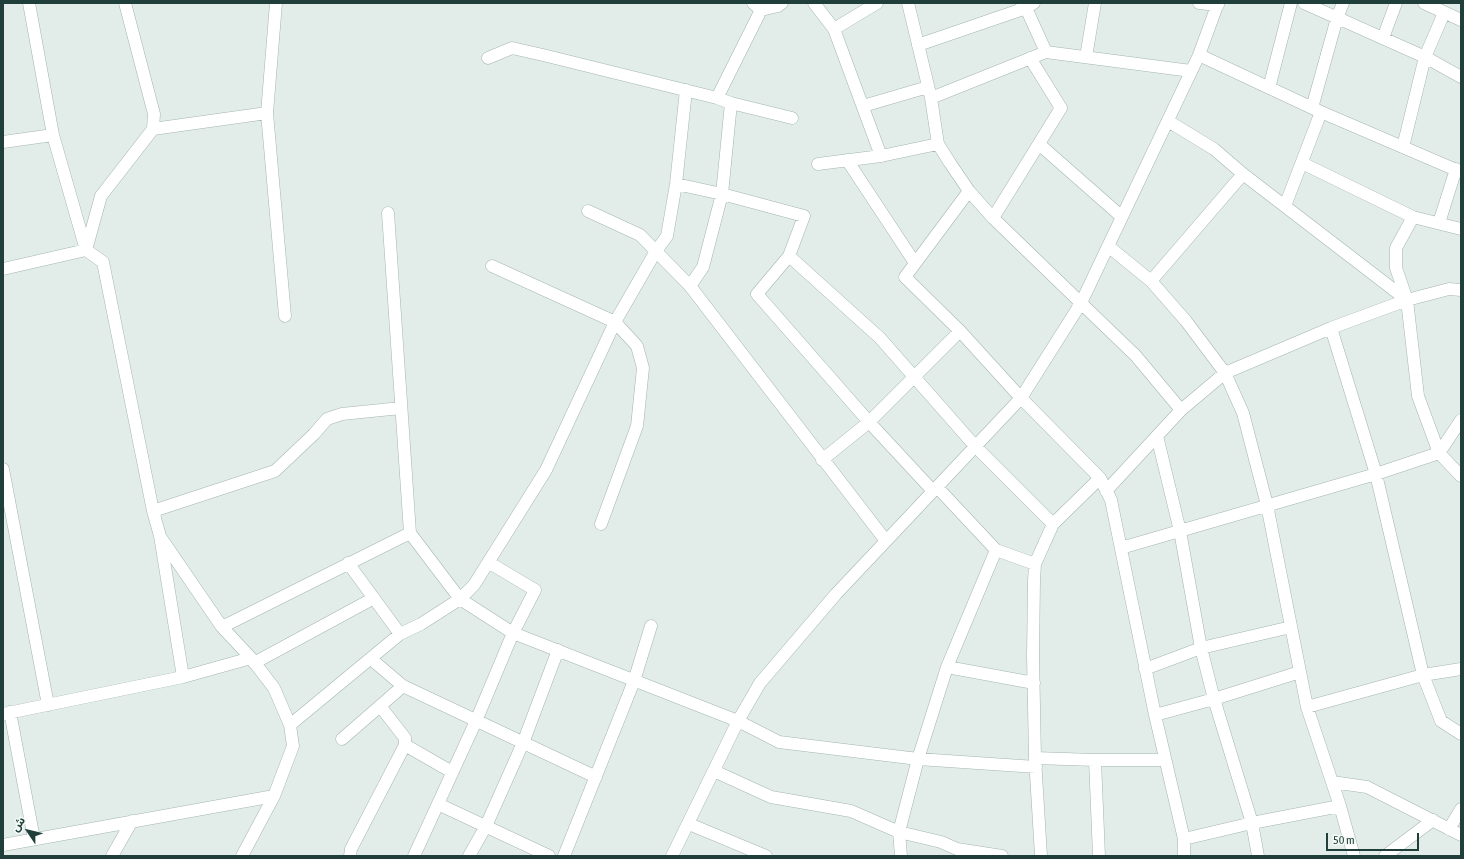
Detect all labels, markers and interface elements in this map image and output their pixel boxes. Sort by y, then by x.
north arrow [8,811,48,851]
text: ش [9,815,27,834]
scale bar [1328,825,1421,851]
text: 50 m [1333,833,1355,847]

